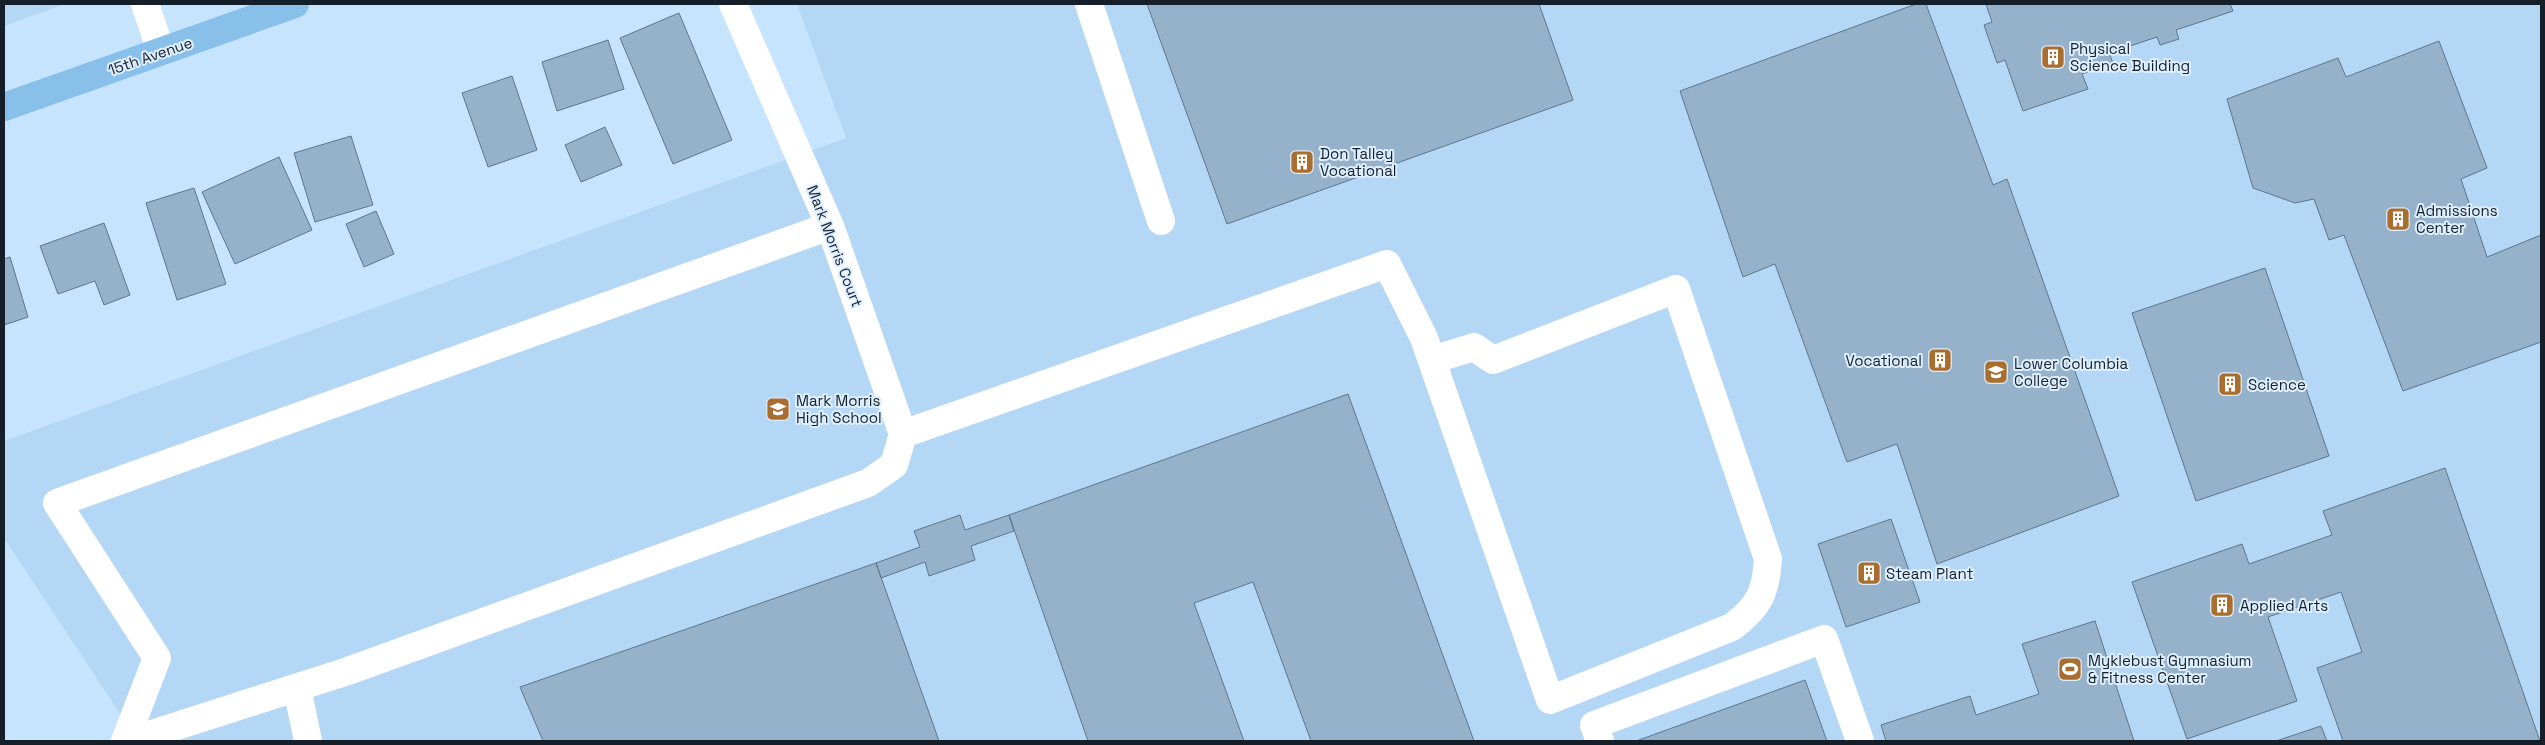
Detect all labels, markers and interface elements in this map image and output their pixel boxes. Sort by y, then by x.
street label: 15th Avenue [105,33,195,79]
place label: Physical Science Building [2070,39,2190,75]
building icon: Physical Science Building [2040,44,2066,70]
place label: Don Talley Vocational [1320,144,1396,180]
building icon: Don Talley Vocational [1289,149,1315,175]
street label: Mark Morris Court [803,182,867,310]
place label: Admissions Center [2416,201,2498,237]
building icon: Admissions Center [2385,206,2411,232]
building icon: Vocational [1927,347,1953,373]
place label: Vocational [1846,351,1922,370]
place label: Lower Columbia College [2014,354,2129,390]
school or university icon: Lower Columbia College [1983,359,2009,385]
building icon: Science [2217,371,2243,397]
place label: Science [2248,375,2306,394]
place label: Mark Morris High School [796,391,882,427]
school or university icon: Mark Morris High School [765,396,791,422]
building icon: Steam Plant [1856,560,1882,586]
place label: Steam Plant [1886,564,1973,583]
building icon: Applied Arts [2209,592,2235,618]
place label: Applied Arts [2240,596,2328,615]
place label: Myklebust Gymnasium & Fitness Center [2088,651,2252,687]
sports icon: Myklebust Gymnasium & Fitness Center [2057,656,2083,682]

